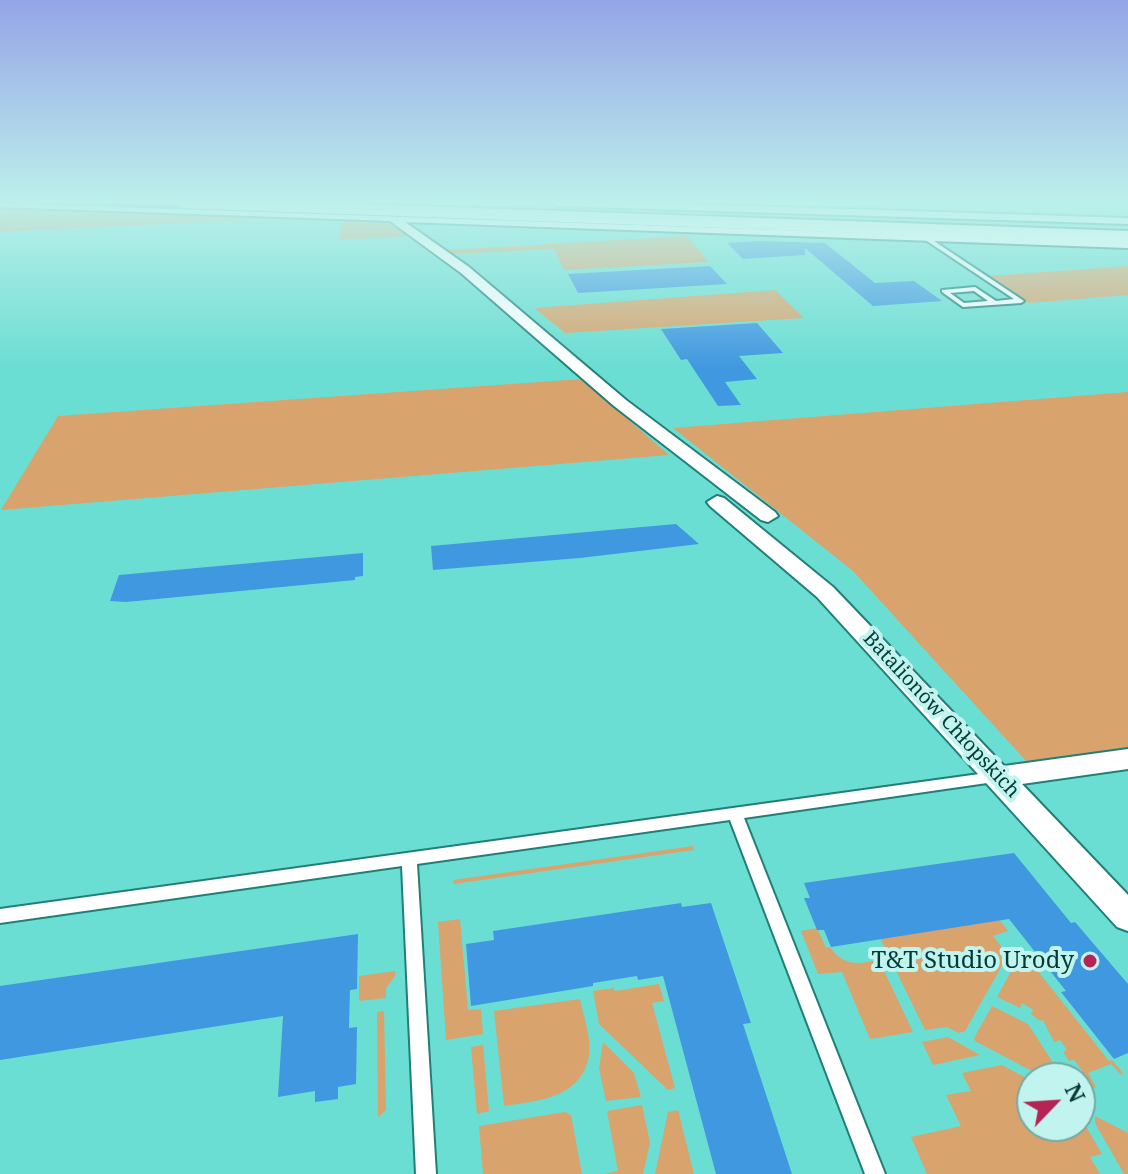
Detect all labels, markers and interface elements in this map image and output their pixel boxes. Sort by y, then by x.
street label: Batalionów Chłopskich [858,627,1024,803]
place label: T&T Studio Urody [872,947,1074,975]
marker: T&T Studio Urody [1081,952,1099,970]
north arrow [1016,1062,1096,1142]
text: N [1059,1079,1093,1107]

